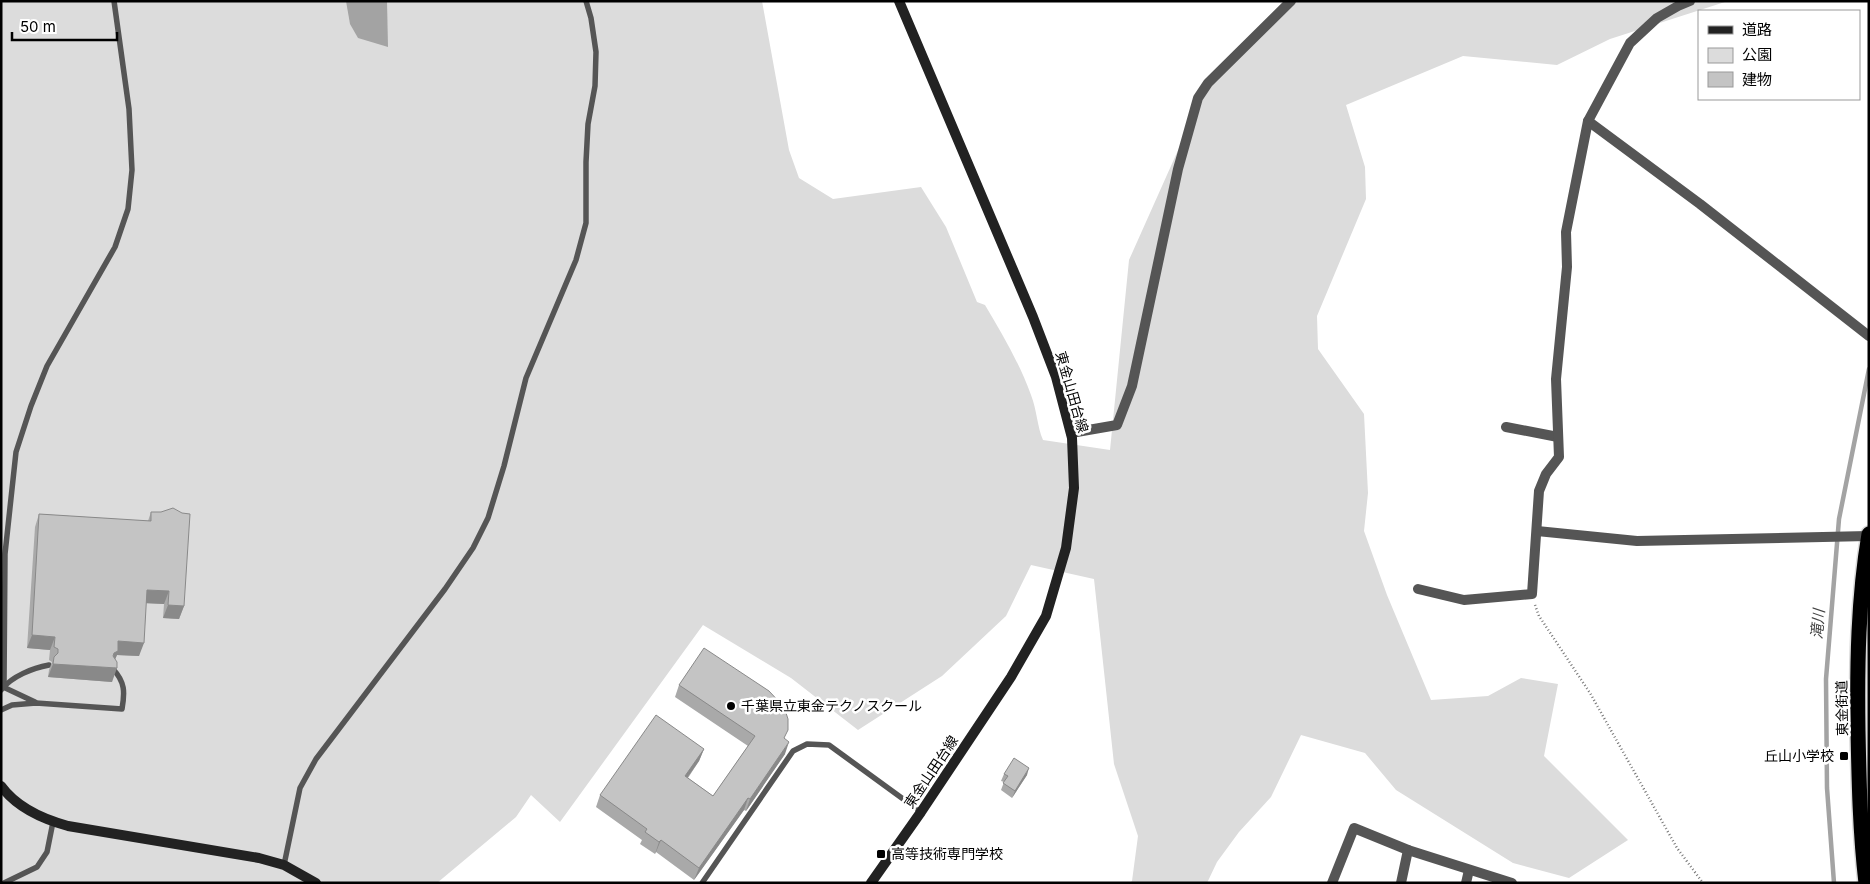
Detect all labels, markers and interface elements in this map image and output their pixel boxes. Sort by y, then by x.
scale bar [12,10,118,42]
legend [1698,10,1860,100]
text: 50 m [20,17,56,36]
text: 道路 [1742,20,1772,39]
text: 公園 [1742,45,1772,64]
text: 建物 [1742,70,1772,89]
street label: 東金山田台線 [1053,349,1092,435]
water label: 滝川 [1807,606,1828,640]
street label: 東金街道 [1833,680,1850,736]
place label: 千葉県立東金テクノスクール [741,697,922,714]
marker: 千葉県立東金テクノスクール [725,700,737,712]
street label: 東金山田台線 [900,732,961,811]
place label: 丘山小学校 [1764,747,1834,764]
marker: 丘山小学校 [1838,750,1850,762]
place label: 高等技術専門学校 [891,845,1003,862]
marker: 高等技術専門学校 [875,848,887,860]

